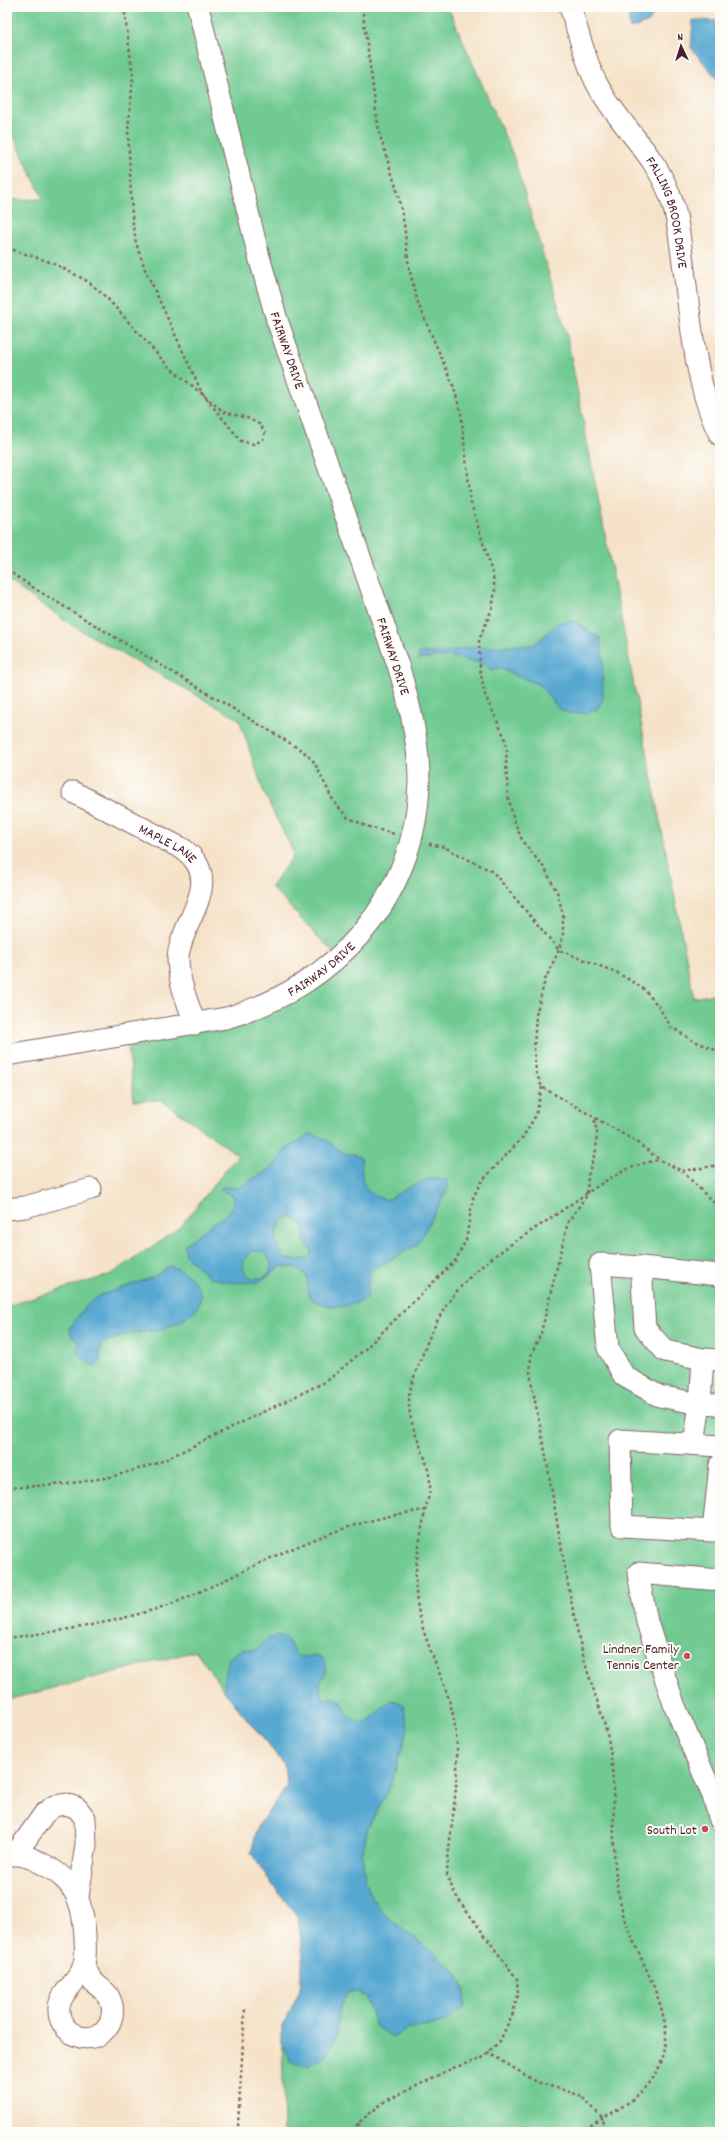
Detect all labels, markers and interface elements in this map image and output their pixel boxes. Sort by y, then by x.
north arrow [661,26,701,66]
text: N [677,30,684,46]
street label: FALLING BROOK DRIVE [640,153,692,270]
street label: FAIRWAY DRIVE [264,309,309,393]
street label: FAIRWAY DRIVE [370,615,414,699]
street label: MAPLE LANE [135,820,201,869]
street label: FAIRWAY DRIVE [284,937,361,1003]
place label: Lindner Family Tennis Center [603,1640,680,1676]
marker: Lindner Family Tennis Center [682,1651,692,1661]
place label: South Lot [647,1821,697,1841]
marker: South Lot [700,1824,710,1834]

